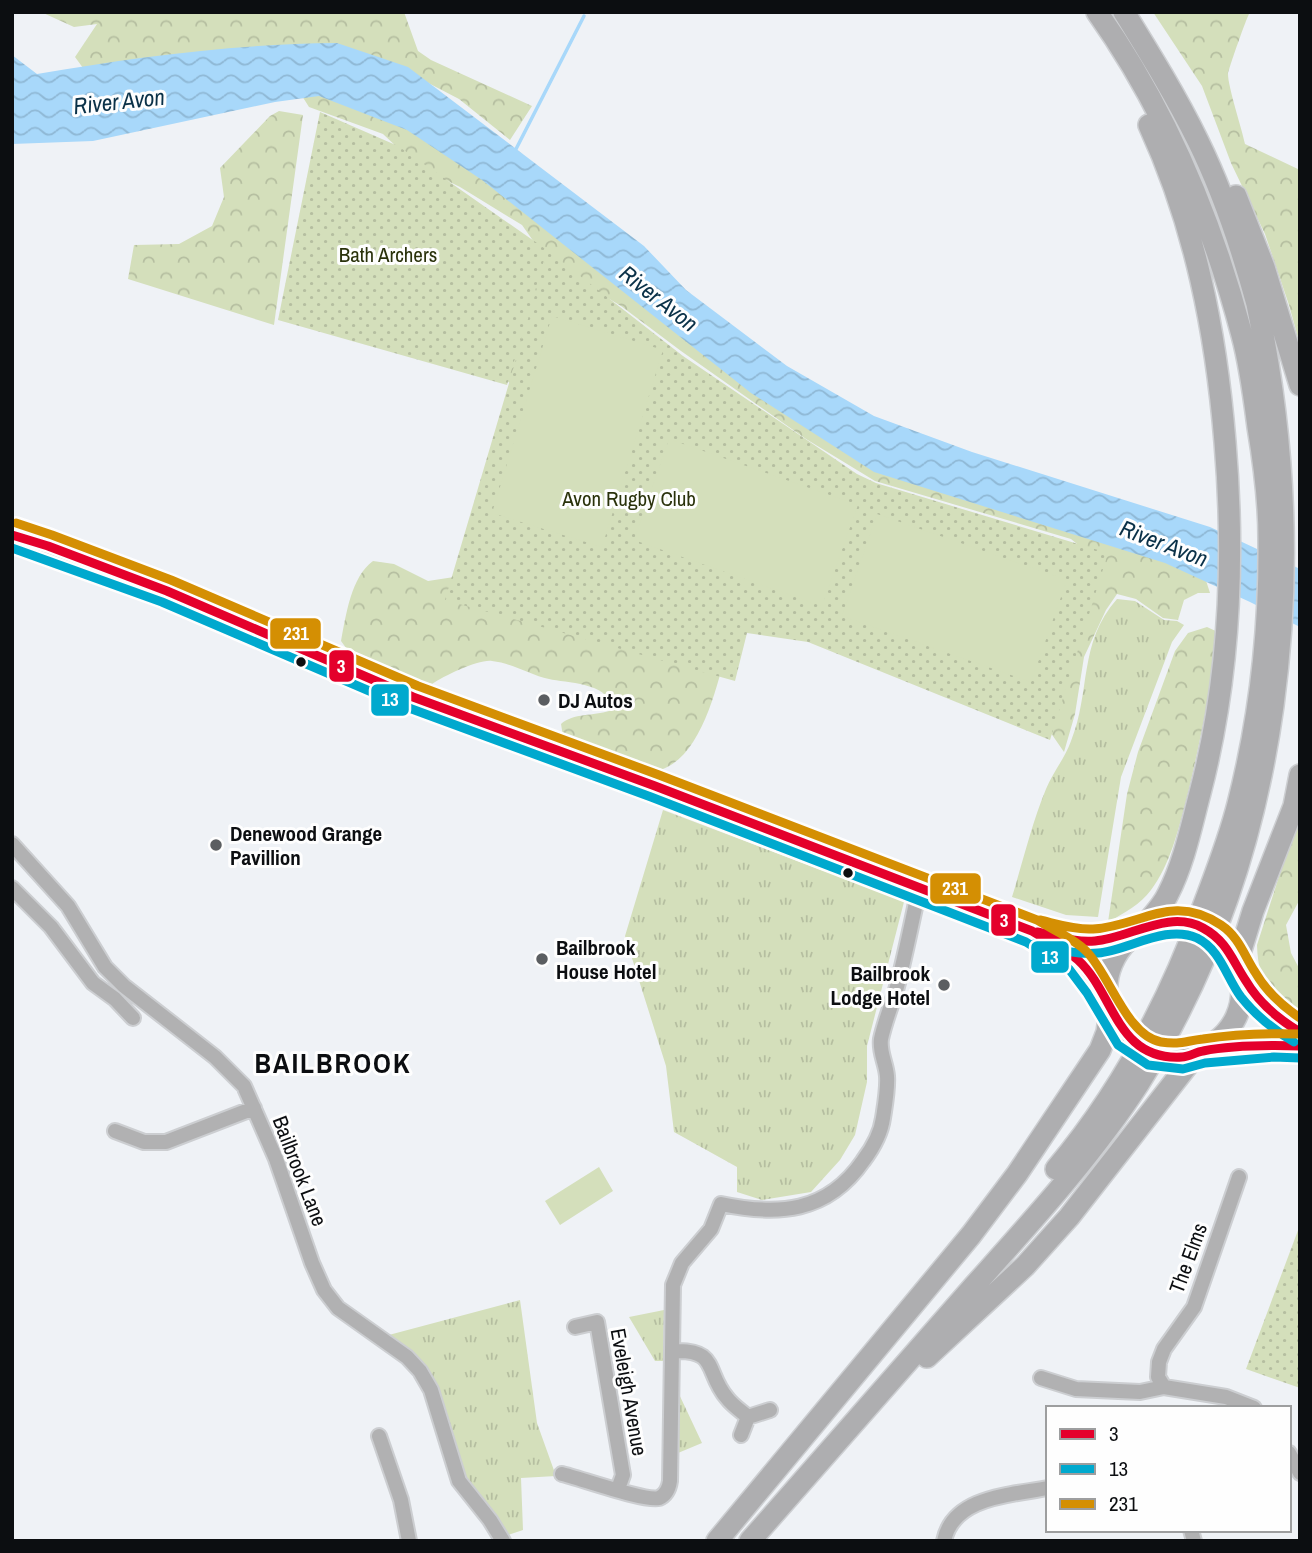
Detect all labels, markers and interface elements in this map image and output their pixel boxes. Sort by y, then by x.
water label: River Avon [72,81,166,121]
park label: Bath Archers [339,240,437,269]
water label: River Avon [613,258,705,338]
park label: Avon Rugby Club [561,484,696,513]
water label: River Avon [1116,512,1212,574]
line badge: 231 [269,617,322,650]
text: 231 [283,620,309,646]
line badge: 3 [328,649,355,683]
text: 3 [337,653,346,679]
unlabelled marker [294,655,308,669]
line badge: 13 [370,683,410,717]
text: 13 [381,686,399,712]
place label: DJ Autos [558,686,633,715]
marker: DJ Autos [536,692,552,708]
place label: Denewood Grange Pavillion [230,819,382,872]
marker: Denewood Grange Pavillion [208,837,224,853]
unlabelled marker [841,866,855,880]
line badge: 231 [929,872,982,905]
text: 231 [942,875,968,901]
line badge: 3 [990,903,1017,937]
text: 3 [1000,907,1009,933]
place label: Bailbrook House Hotel [556,933,656,986]
line badge: 13 [1030,940,1070,974]
text: 13 [1041,944,1059,970]
marker: Bailbrook House Hotel [534,951,550,967]
place label: Bailbrook Lodge Hotel [831,959,930,1012]
marker: Bailbrook Lodge Hotel [936,977,952,993]
district label: BAILBROOK [254,1044,412,1082]
street label: Bailbrook Lane [266,1112,334,1230]
street label: The Elms [1162,1219,1214,1297]
street label: Eveleigh Avenue [604,1326,654,1458]
legend [1046,1406,1291,1532]
text: 3 [1109,1419,1119,1448]
text: 13 [1109,1454,1128,1483]
text: 231 [1109,1489,1138,1518]

